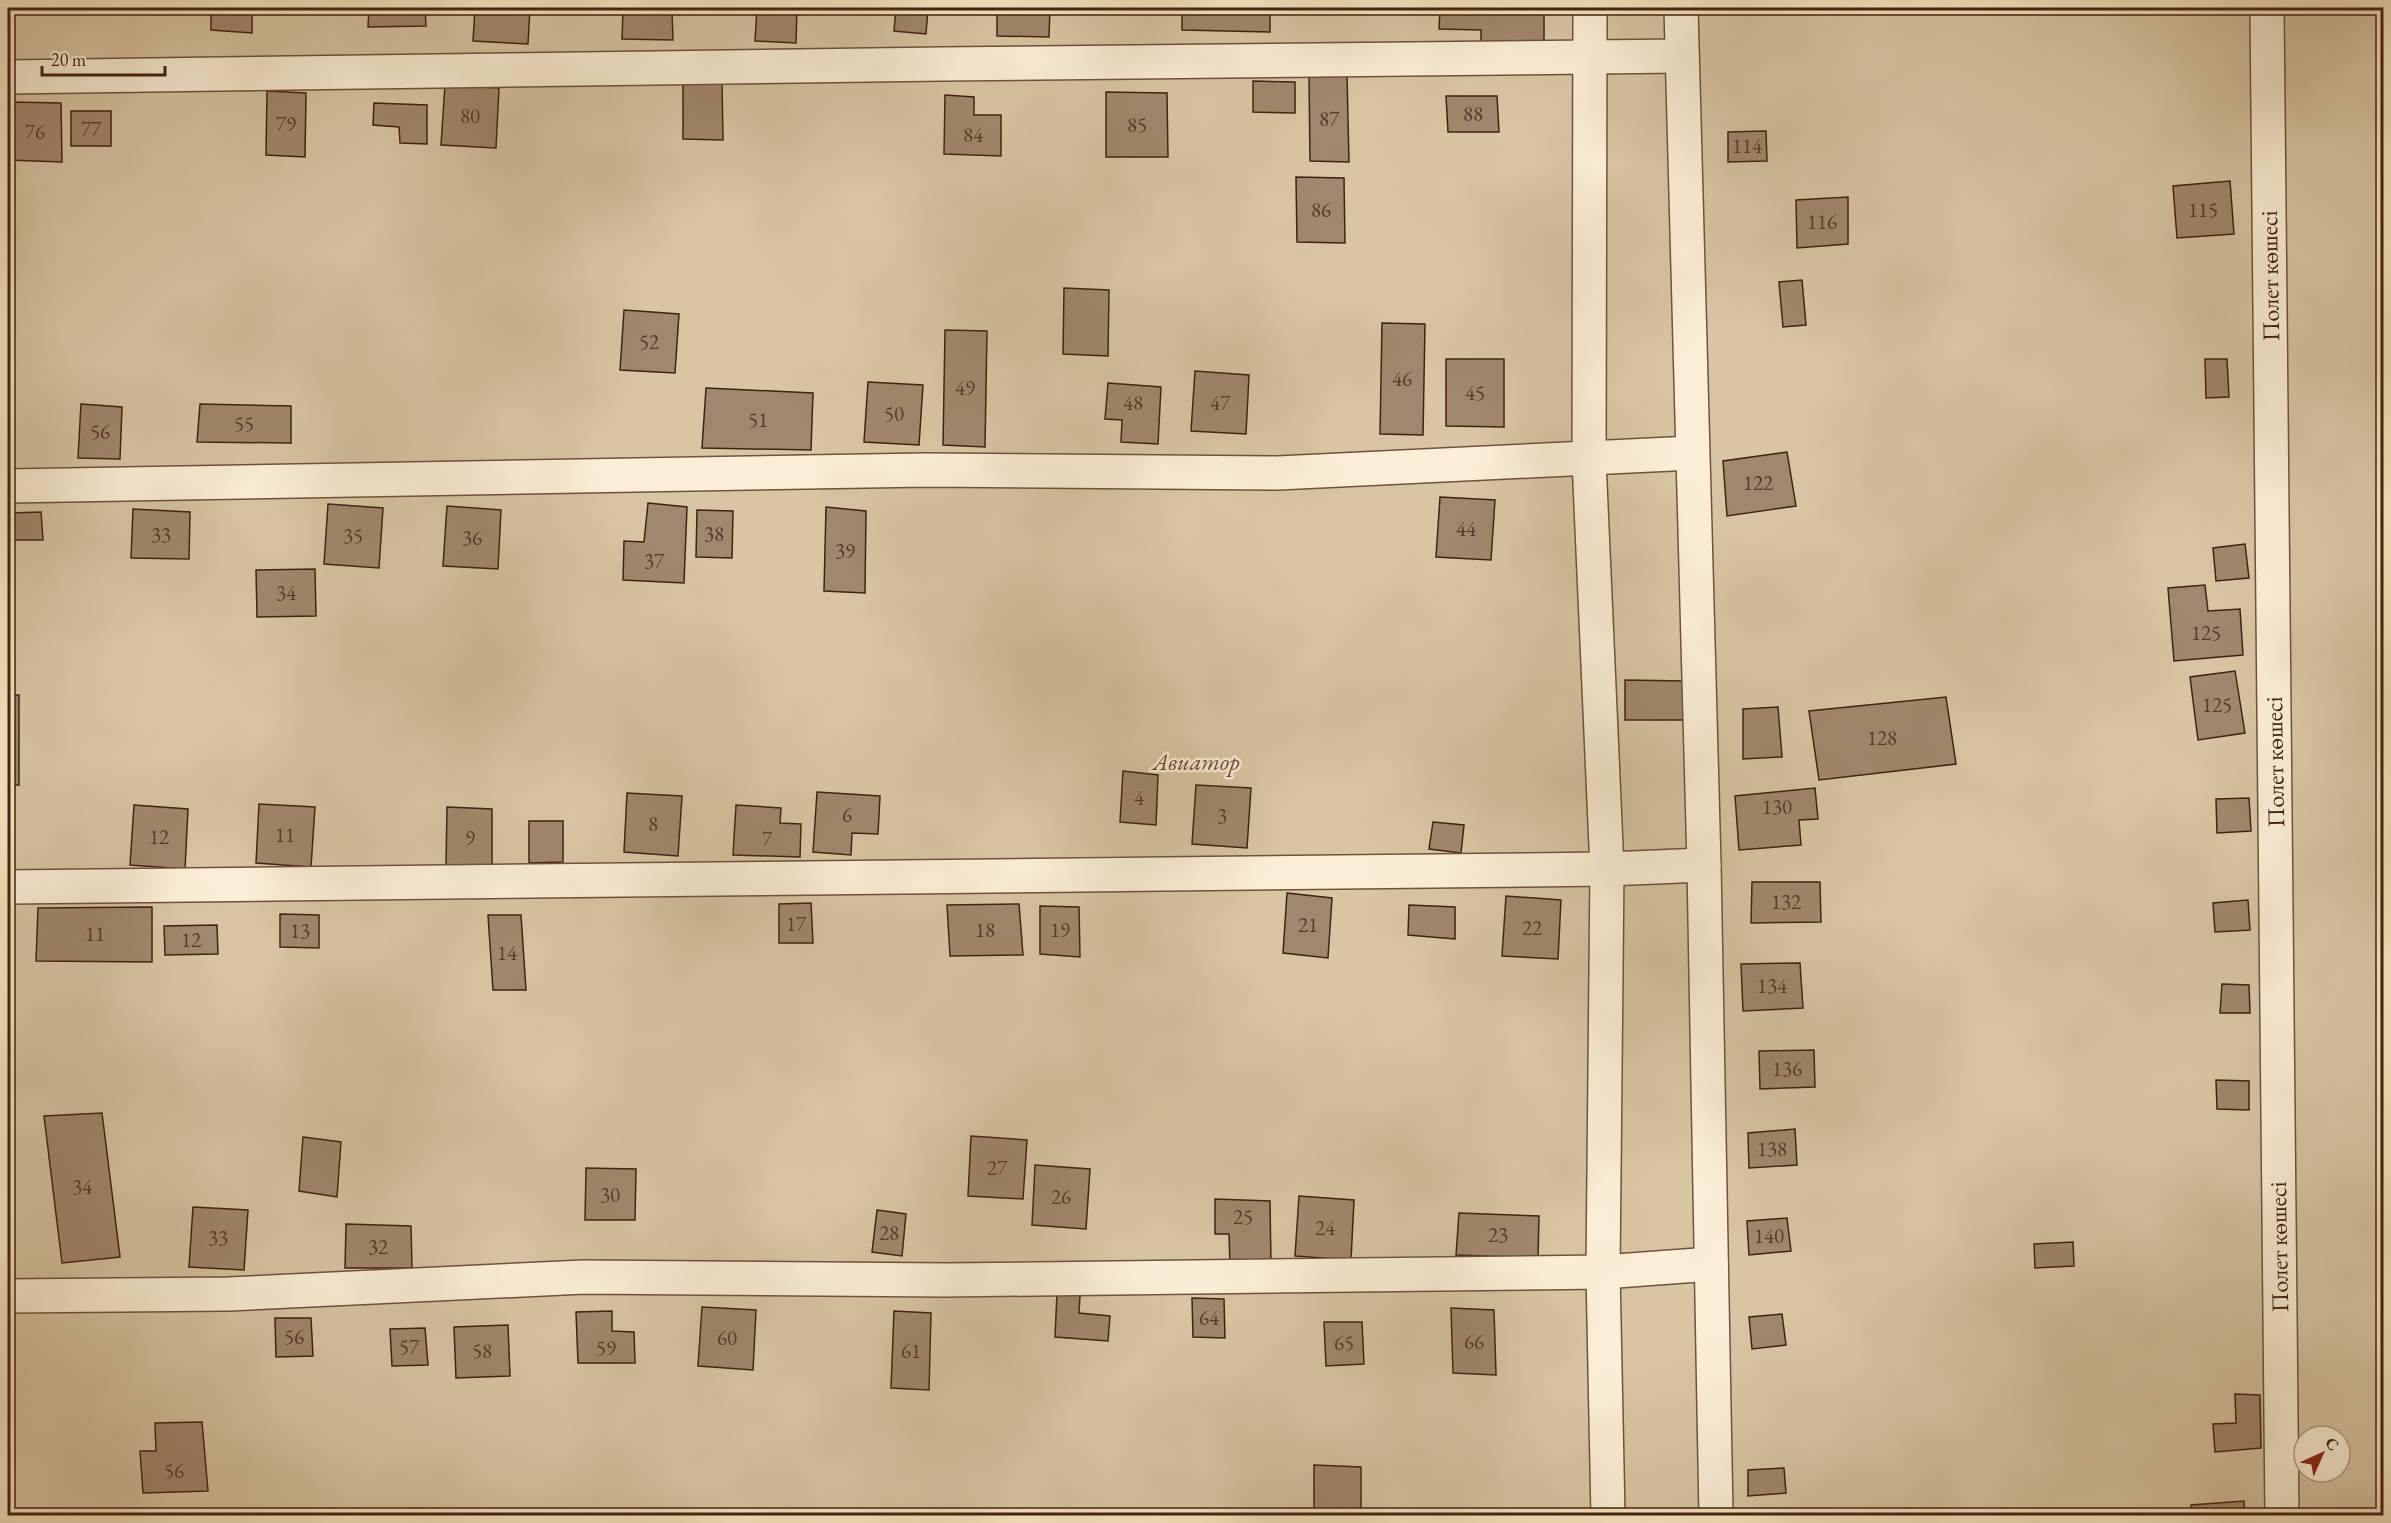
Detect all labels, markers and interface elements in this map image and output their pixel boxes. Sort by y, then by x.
scale bar [42,39,165,77]
text: 20 m [51,48,86,71]
house number: 88 [1463,100,1483,127]
house number: 80 [460,102,480,129]
house number: 87 [1319,105,1340,132]
house number: 79 [276,110,296,137]
house number: 85 [1127,111,1147,138]
house number: 77 [81,115,102,142]
house number: 76 [25,118,45,145]
house number: 84 [963,121,984,148]
house number: 114 [1732,132,1763,159]
house number: 86 [1311,196,1331,223]
house number: 115 [2188,196,2218,223]
house number: 116 [1807,208,1837,235]
street label: Полет көшесі [2253,210,2286,342]
house number: 52 [639,328,659,355]
house number: 46 [1392,365,1412,392]
house number: 49 [955,374,975,401]
house number: 45 [1465,379,1485,406]
house number: 48 [1123,389,1143,416]
house number: 47 [1210,389,1231,416]
house number: 50 [884,400,904,427]
house number: 51 [748,406,768,433]
house number: 55 [234,410,254,437]
house number: 56 [90,418,110,445]
house number: 122 [1743,469,1773,496]
house number: 44 [1456,515,1477,542]
house number: 38 [704,520,724,547]
house number: 33 [151,521,171,548]
house number: 35 [343,522,363,549]
house number: 36 [462,524,482,551]
house number: 39 [835,537,855,564]
house number: 37 [644,547,665,574]
house number: 34 [276,579,297,606]
house number: 125 [2191,619,2221,646]
house number: 125 [2202,691,2232,718]
street label: Полет көшесі [2258,696,2291,828]
house number: 128 [1867,724,1897,751]
park label: Авиатор [1150,746,1240,777]
house number: 4 [1134,784,1145,811]
house number: 130 [1762,793,1792,820]
house number: 6 [842,801,852,828]
house number: 3 [1217,802,1227,829]
house number: 8 [648,810,658,837]
house number: 11 [275,821,295,848]
house number: 12 [149,823,169,850]
house number: 9 [465,824,475,851]
house number: 7 [762,825,773,852]
house number: 132 [1771,888,1801,915]
house number: 17 [786,910,807,937]
house number: 21 [1298,911,1318,938]
house number: 22 [1522,914,1542,941]
house number: 18 [975,916,995,943]
house number: 19 [1050,916,1070,943]
house number: 13 [290,917,310,944]
house number: 11 [85,920,105,947]
house number: 12 [181,926,201,953]
house number: 14 [497,939,518,966]
house number: 134 [1757,972,1788,999]
house number: 136 [1772,1055,1802,1082]
house number: 138 [1757,1135,1787,1162]
house number: 27 [987,1154,1008,1181]
house number: 34 [72,1173,93,1200]
house number: 30 [600,1181,620,1208]
street label: Полет көшесі [2262,1181,2295,1313]
house number: 26 [1051,1183,1071,1210]
house number: 25 [1233,1203,1253,1230]
house number: 24 [1315,1214,1336,1241]
house number: 28 [879,1219,899,1246]
house number: 23 [1488,1221,1508,1248]
house number: 140 [1754,1222,1784,1249]
house number: 33 [208,1224,228,1251]
house number: 32 [368,1233,388,1260]
house number: 64 [1199,1304,1220,1331]
house number: 56 [284,1323,304,1350]
house number: 60 [717,1324,737,1351]
house number: 66 [1464,1328,1484,1355]
house number: 65 [1334,1329,1354,1356]
house number: 57 [399,1333,420,1360]
house number: 59 [596,1334,616,1361]
house number: 58 [472,1337,492,1364]
house number: 61 [901,1337,921,1364]
north arrow [2292,1424,2352,1484]
text: С [2321,1432,2344,1455]
house number: 56 [164,1457,184,1484]

